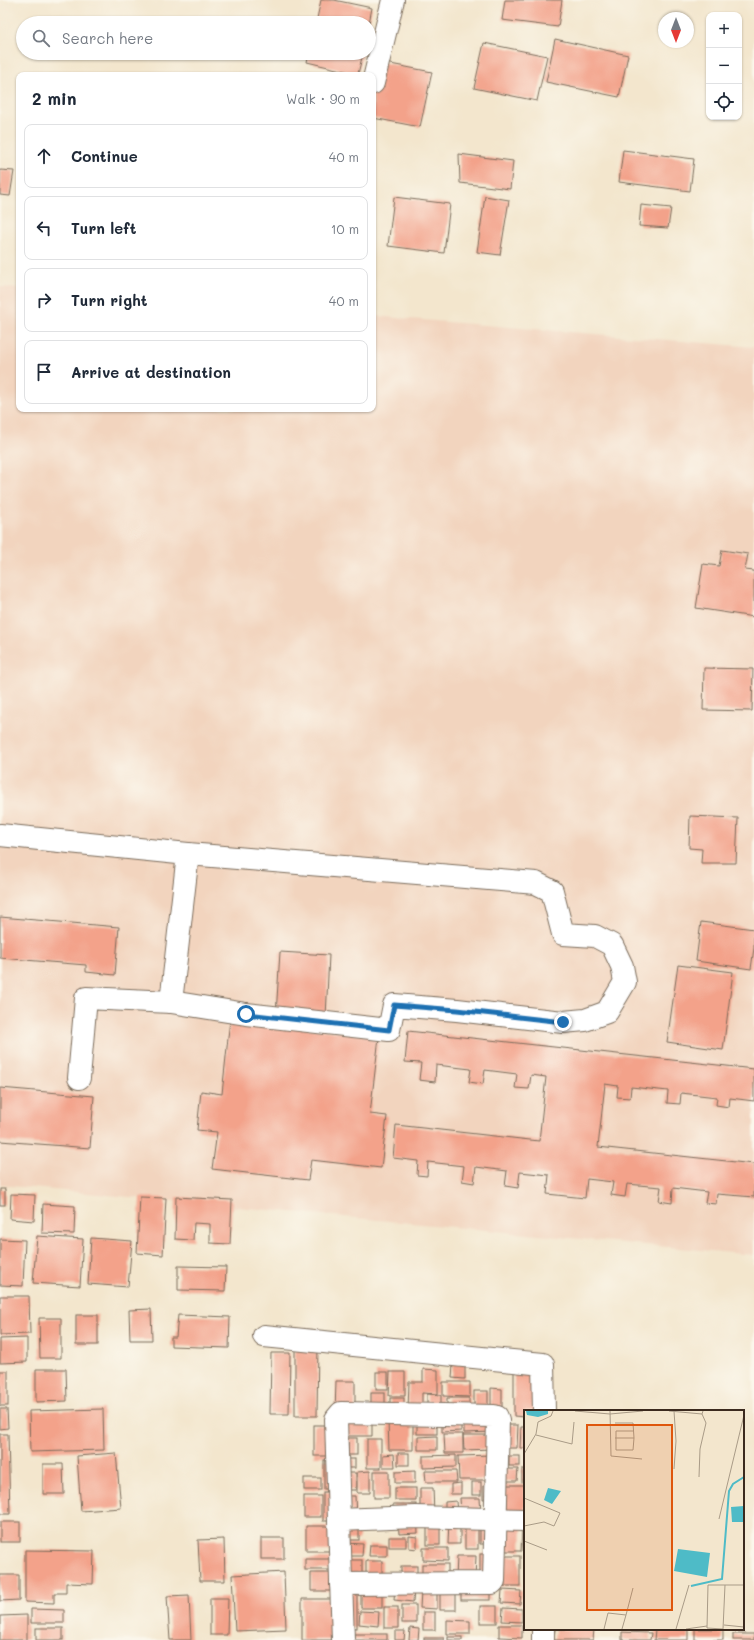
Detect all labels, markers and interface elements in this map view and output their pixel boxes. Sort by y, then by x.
north arrow [658,12,694,48]
map controls [706,12,742,120]
button: + [706,12,742,48]
search box [16,16,376,60]
icon: search [30,27,52,49]
text: Search here [62,28,153,48]
button: − [706,48,742,84]
button: locate [706,84,742,120]
text: 2 min [32,87,77,109]
text: Walk · 90 m [286,90,360,107]
icon: ahead [33,145,55,167]
text: Continue [71,146,138,166]
text: 40 m [329,148,359,165]
icon: left [33,217,55,239]
text: Turn left [71,218,136,238]
text: 10 m [331,220,359,237]
icon: right [33,289,55,311]
text: Turn right [71,290,148,310]
text: 40 m [329,292,359,309]
icon: arrive [33,361,55,383]
text: Arrive at destination [71,362,231,382]
route start [237,1005,255,1023]
route end [554,1013,572,1031]
inset map [524,1410,744,1630]

